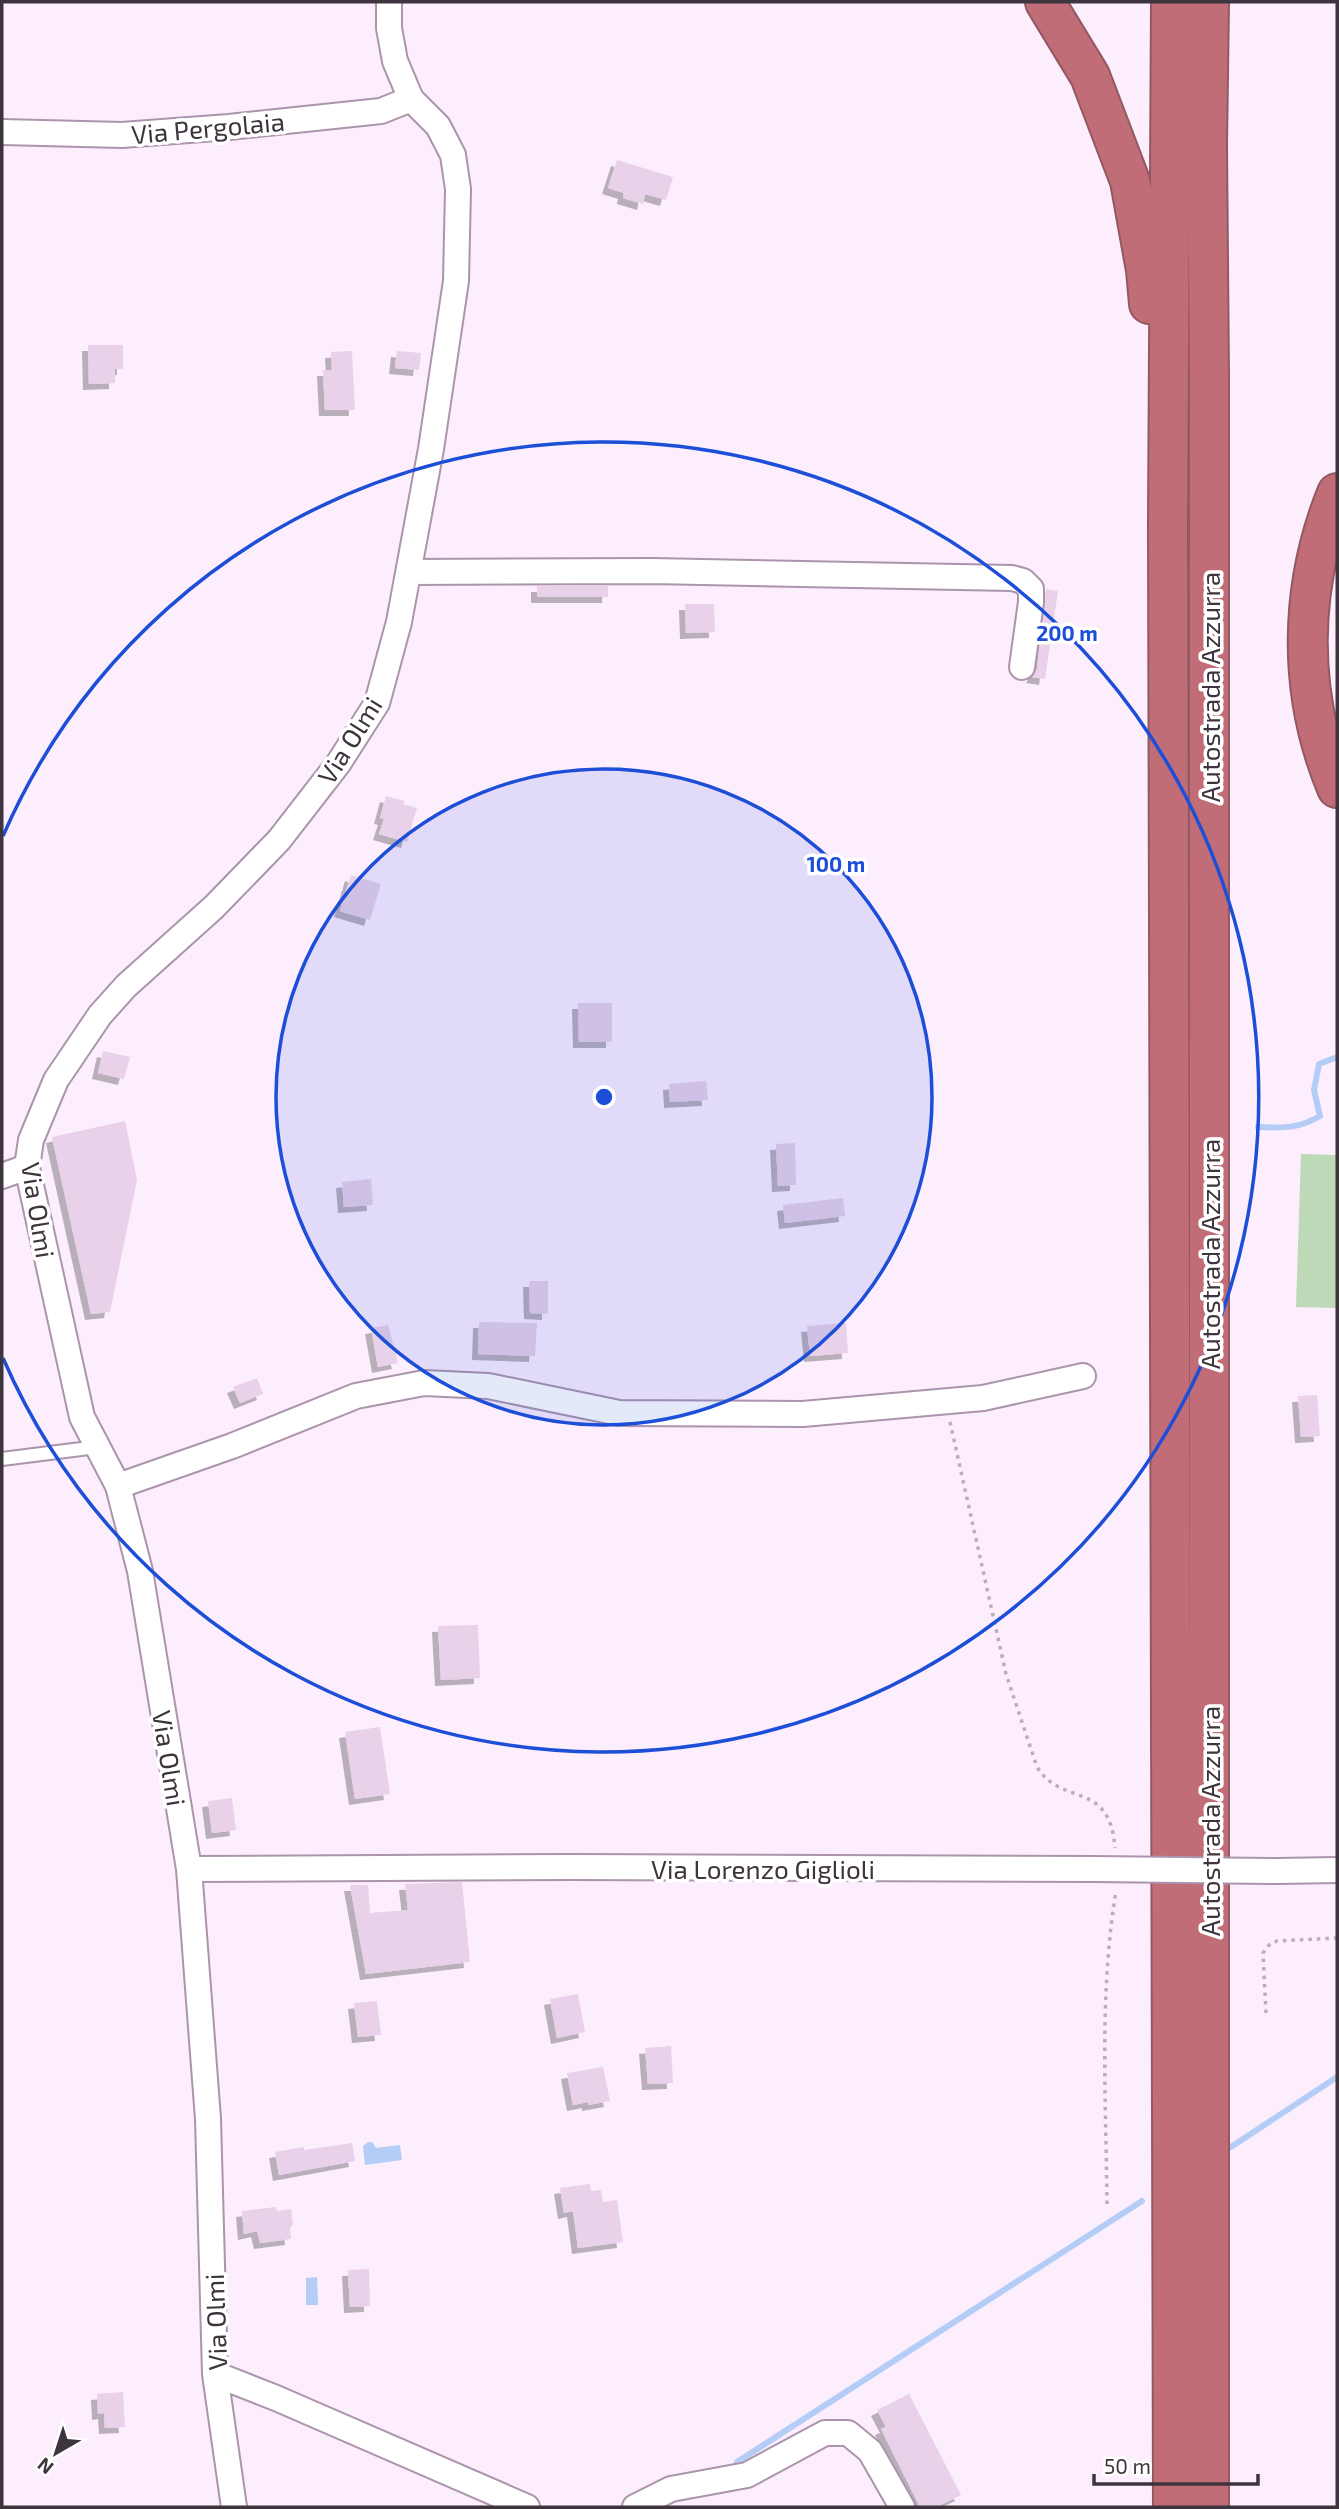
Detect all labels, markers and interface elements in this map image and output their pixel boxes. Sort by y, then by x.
street label: Via Pergolaia [130,105,286,149]
street label: Autostrada Azzurra [1194,572,1225,802]
text: 200 m [1036,620,1098,645]
street label: Via Olmi [310,691,388,789]
text: 100 m [807,851,865,876]
centre of rings [592,1085,616,1109]
street label: Autostrada Azzurra [1194,1139,1225,1369]
street label: Via Olmi [16,1160,62,1260]
street label: Autostrada Azzurra [1194,1706,1225,1936]
street label: Via Olmi [147,1708,193,1808]
street label: Via Lorenzo Giglioli [651,1853,875,1884]
street label: Via Olmi [198,2273,232,2371]
north arrow [21,2418,91,2488]
scale bar [1094,2442,1258,2486]
text: N [32,2453,58,2480]
text: 50 m [1104,2453,1151,2478]

